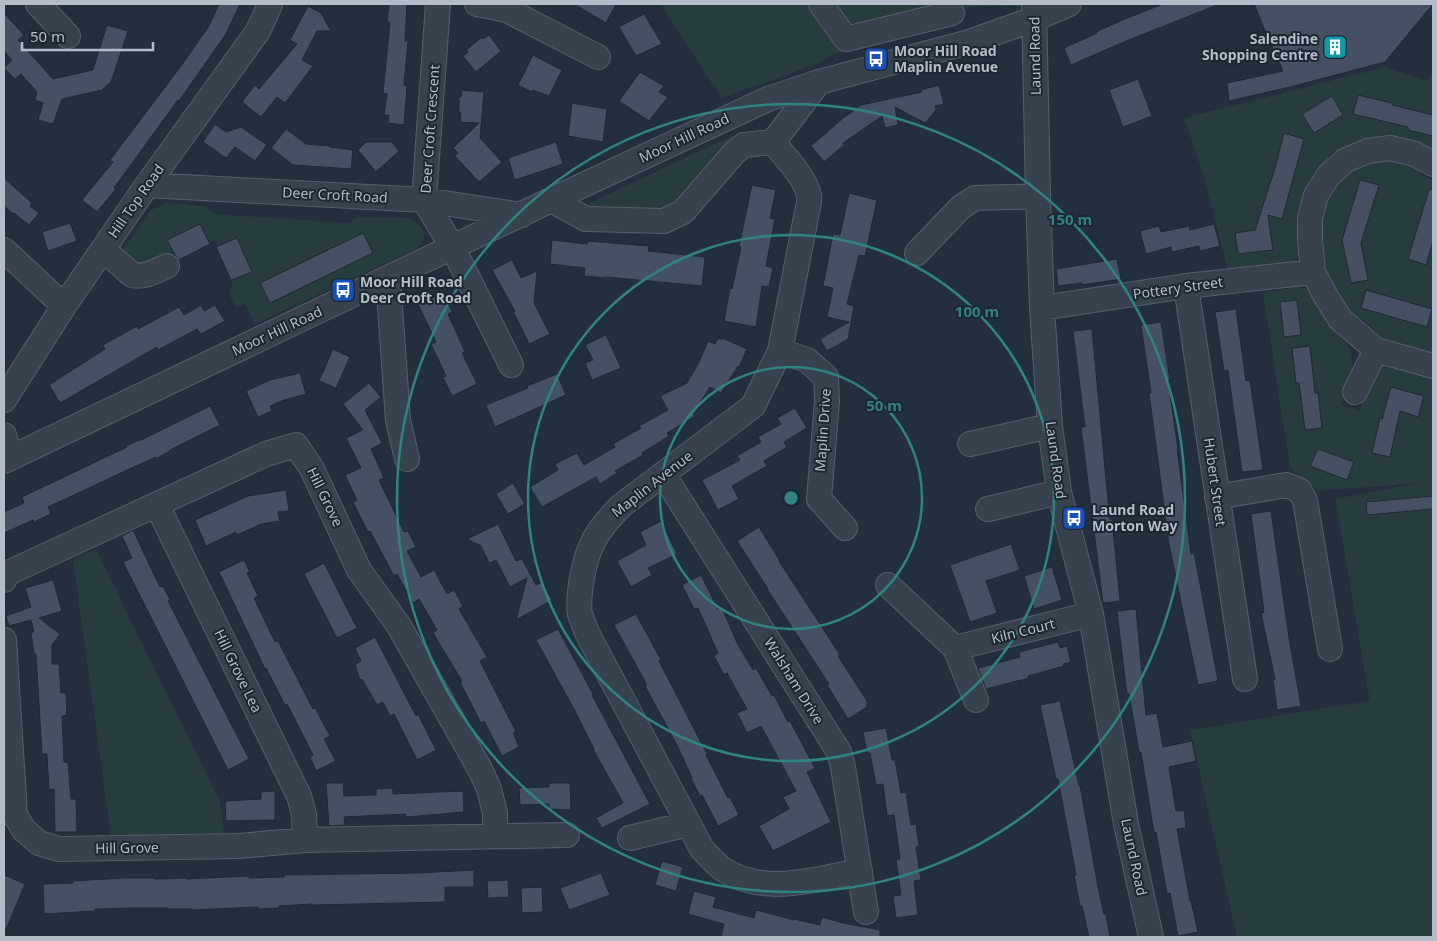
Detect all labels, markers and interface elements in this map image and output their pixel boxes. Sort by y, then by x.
street label: Laund Road [1024,17,1045,95]
scale bar [22,20,154,52]
text: 50 m [30,26,65,46]
place label: Salendine Shopping Centre [1202,29,1318,64]
building icon: Salendine Shopping Centre [1322,34,1348,60]
place label: Moor Hill Road Maplin Avenue [894,41,998,76]
bus stop icon: Moor Hill Road Maplin Avenue [863,46,889,72]
street label: Deer Croft Crescent [416,64,443,194]
street label: Moor Hill Road [636,108,732,167]
street label: Hill Top Road [103,160,168,241]
street label: Deer Croft Road [282,182,388,207]
text: 150 m [1048,209,1092,229]
place label: Moor Hill Road Deer Croft Road [360,272,471,307]
street label: Pottery Street [1132,272,1224,303]
bus stop icon: Moor Hill Road Deer Croft Road [330,277,356,303]
street label: Moor Hill Road [229,301,325,360]
text: 100 m [955,301,999,321]
street label: Maplin Drive [810,388,835,472]
text: 50 m [866,395,902,415]
street label: Laund Road [1042,420,1071,500]
street label: Hubert Street [1200,436,1231,527]
street label: Maplin Avenue [607,446,696,521]
street label: Hill Grove [303,464,348,530]
centre of rings [782,489,800,507]
place label: Laund Road Morton Way [1092,500,1177,535]
bus stop icon: Laund Road Morton Way [1061,505,1087,531]
street label: Kiln Court [989,613,1057,648]
street label: Hill Grove Lea [210,626,267,716]
street label: Walsham Drive [760,634,829,728]
street label: Laund Road [1117,817,1152,897]
street label: Hill Grove [95,837,159,858]

